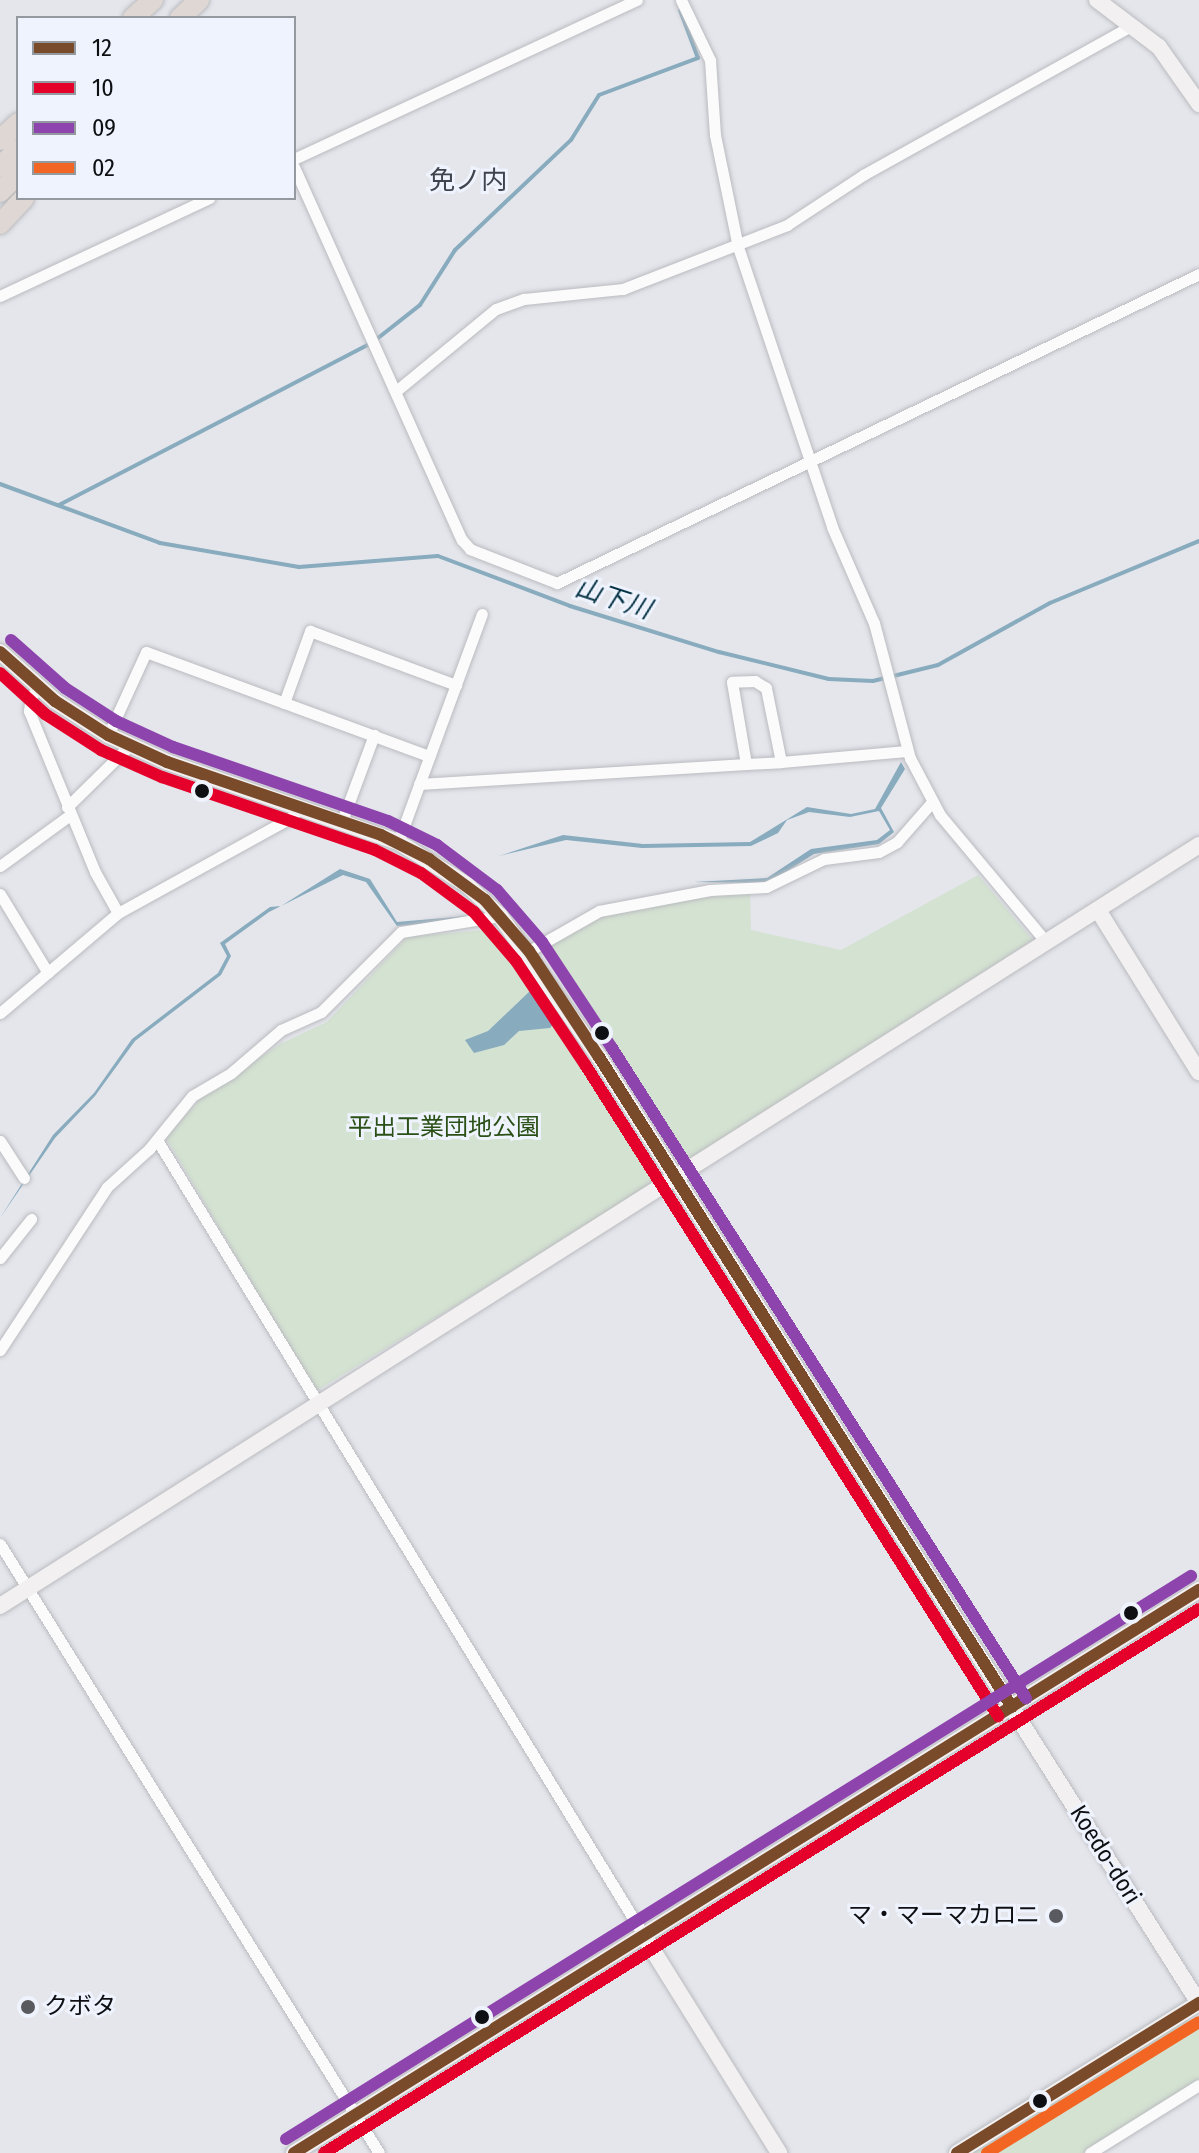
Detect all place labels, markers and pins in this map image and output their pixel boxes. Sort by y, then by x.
unlabelled marker [194,783,210,799]
unlabelled marker [594,1025,610,1041]
unlabelled marker [1123,1605,1139,1621]
place label: マ・マーマカロニ [848,1902,1040,1930]
marker: マ・マーマカロニ [1047,1907,1065,1925]
place label: クボタ [44,1993,116,2021]
marker: クボタ [19,1998,37,2016]
unlabelled marker [474,2009,490,2025]
unlabelled marker [1032,2093,1048,2109]

